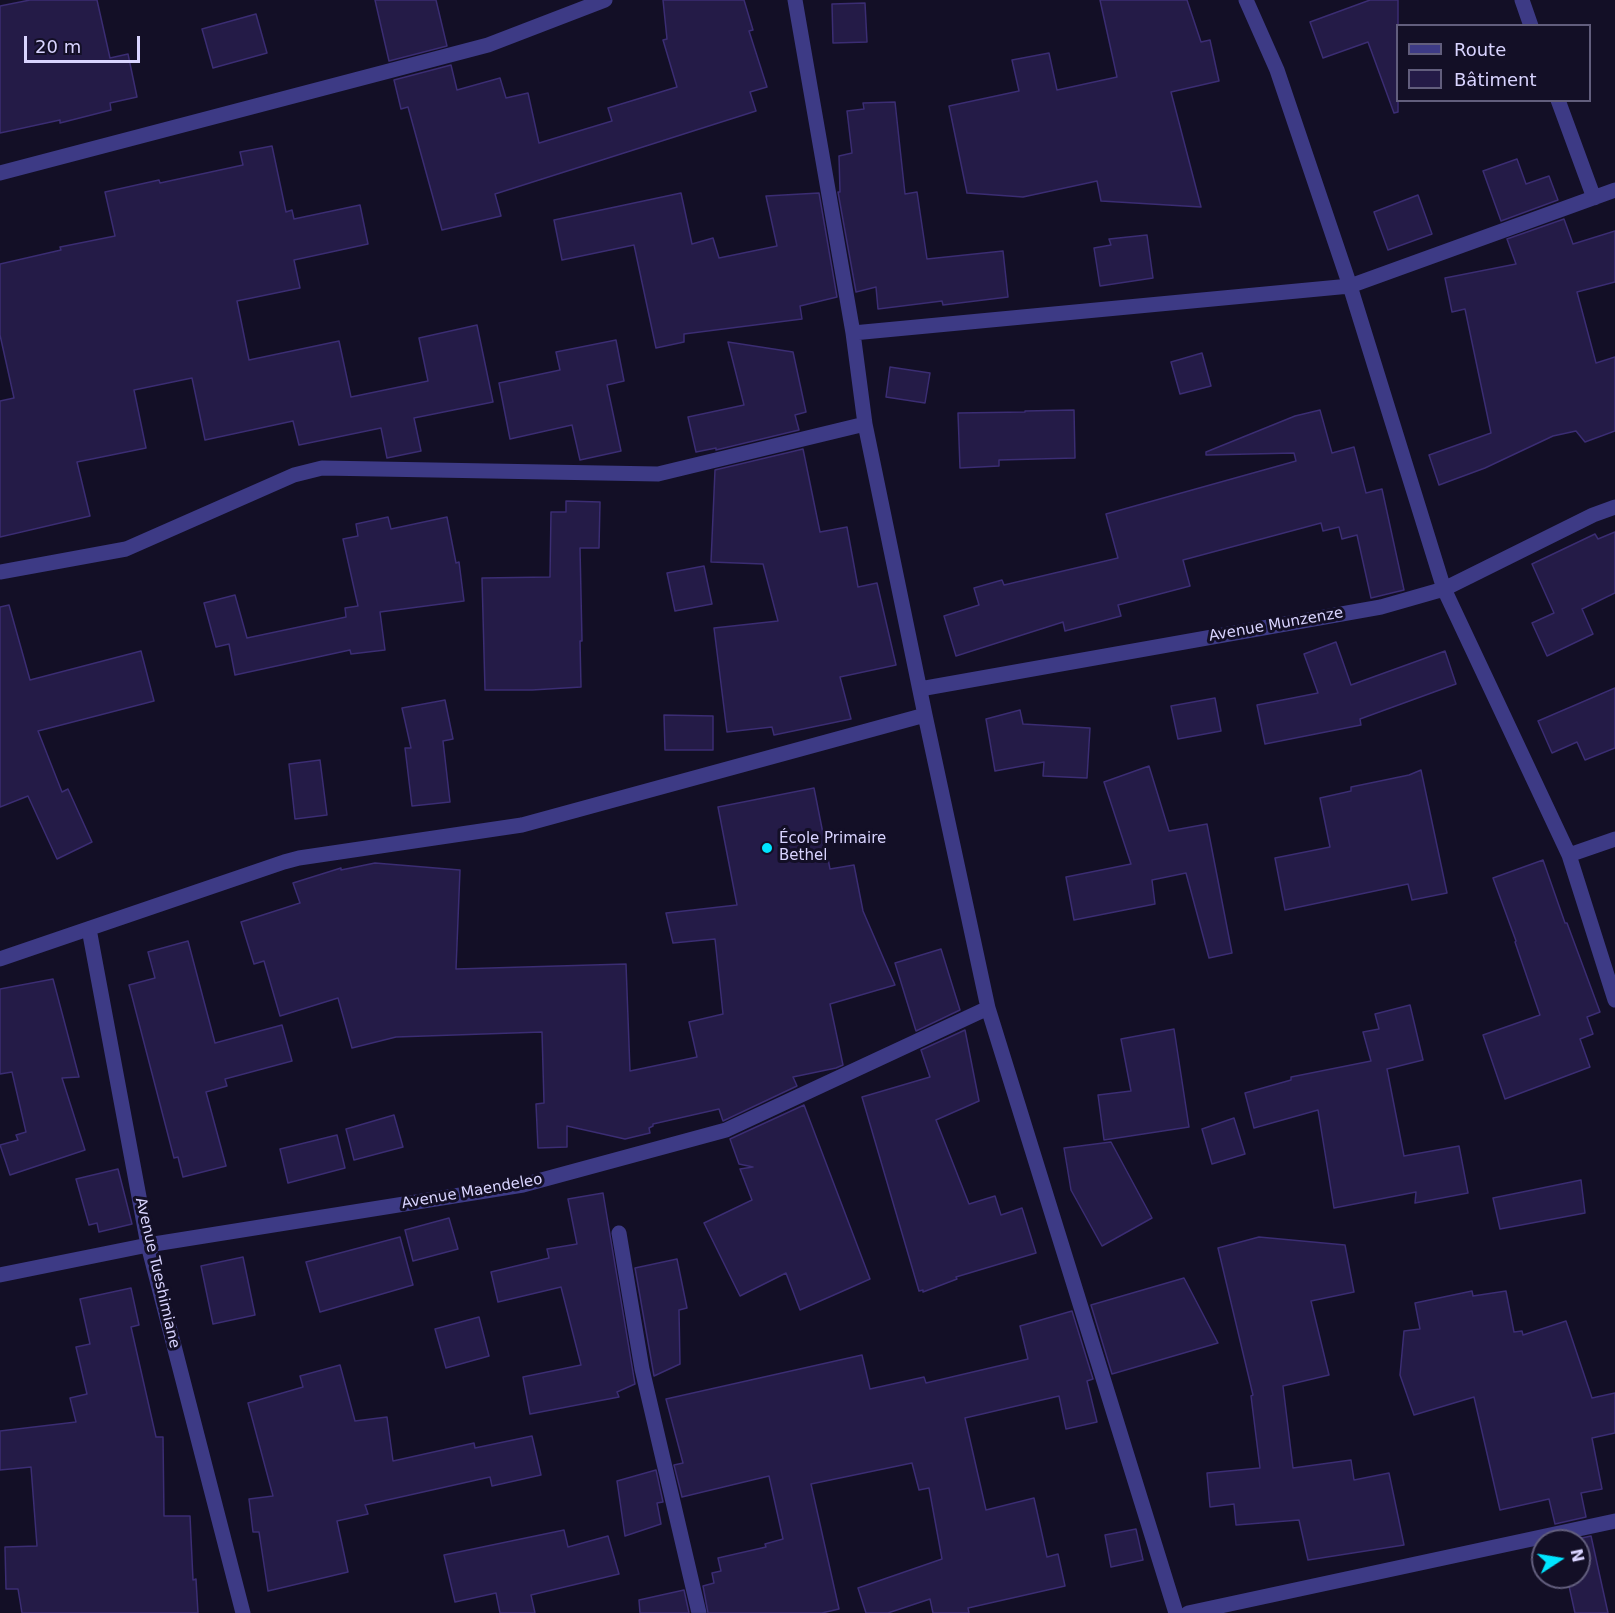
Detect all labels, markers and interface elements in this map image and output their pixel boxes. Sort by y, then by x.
scale bar [27,24,142,62]
legend [1396,24,1591,102]
text: 20 m [35,36,81,57]
text: Route [1454,39,1506,60]
text: Bâtiment [1454,69,1537,90]
street label: Avenue Munzenze [1207,604,1345,646]
place label: École Primaire Bethel [779,830,886,865]
marker: École Primaire Bethel [760,841,774,855]
street label: Avenue Maendeleo [400,1171,544,1213]
street label: Avenue Tueshimiane [131,1196,183,1350]
north arrow [1531,1529,1591,1589]
text: N [1566,1547,1588,1564]

